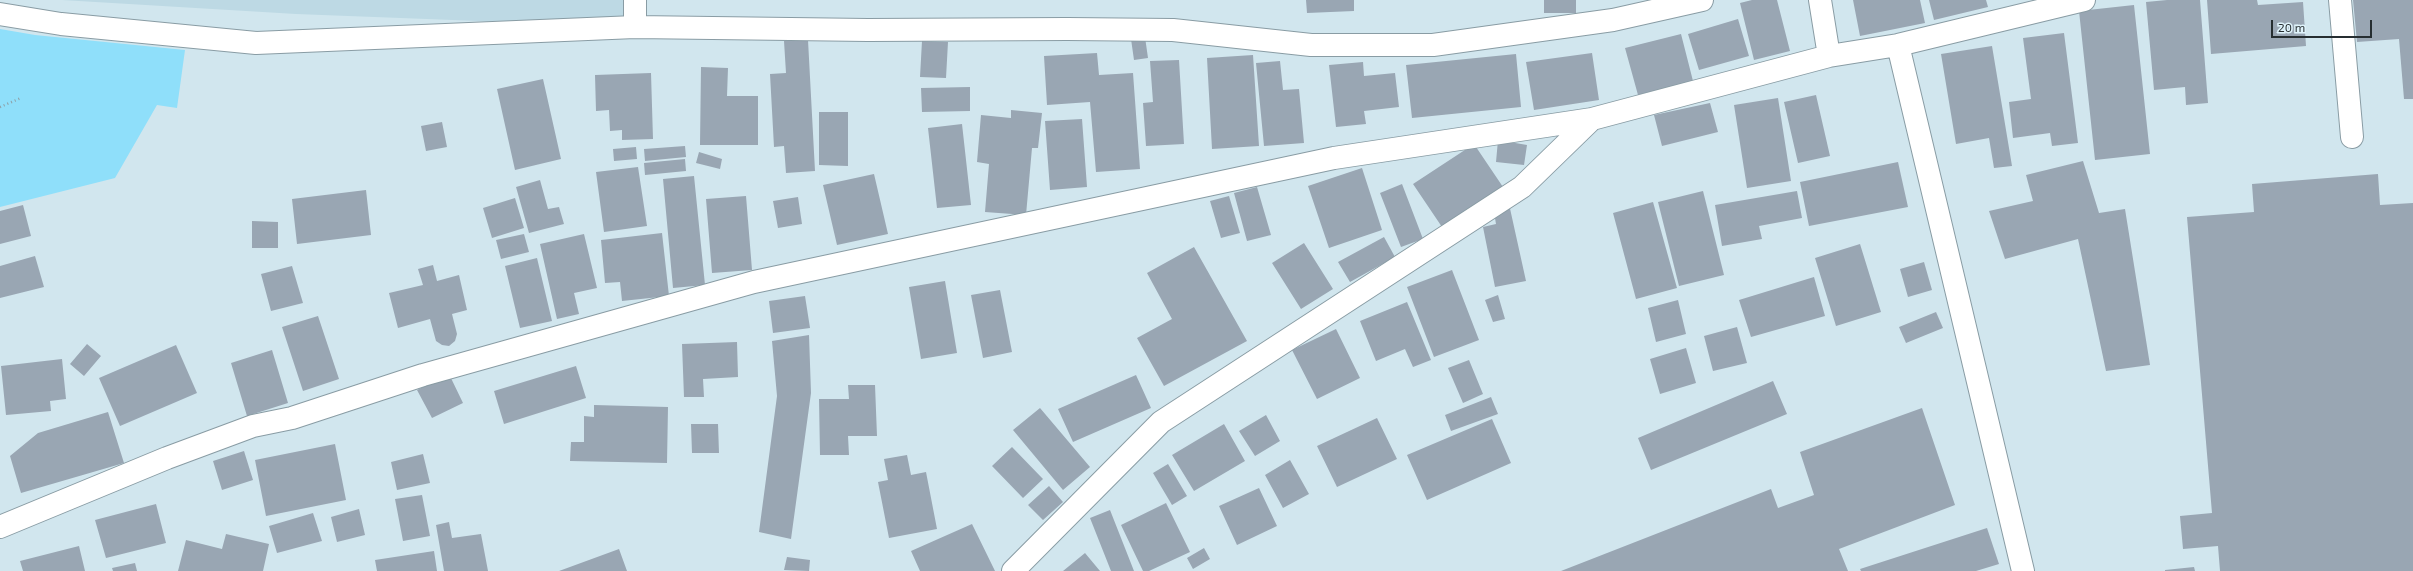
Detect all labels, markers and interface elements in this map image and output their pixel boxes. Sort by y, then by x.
scale bar [2273,12,2374,38]
text: 20 m [2278,20,2305,34]

